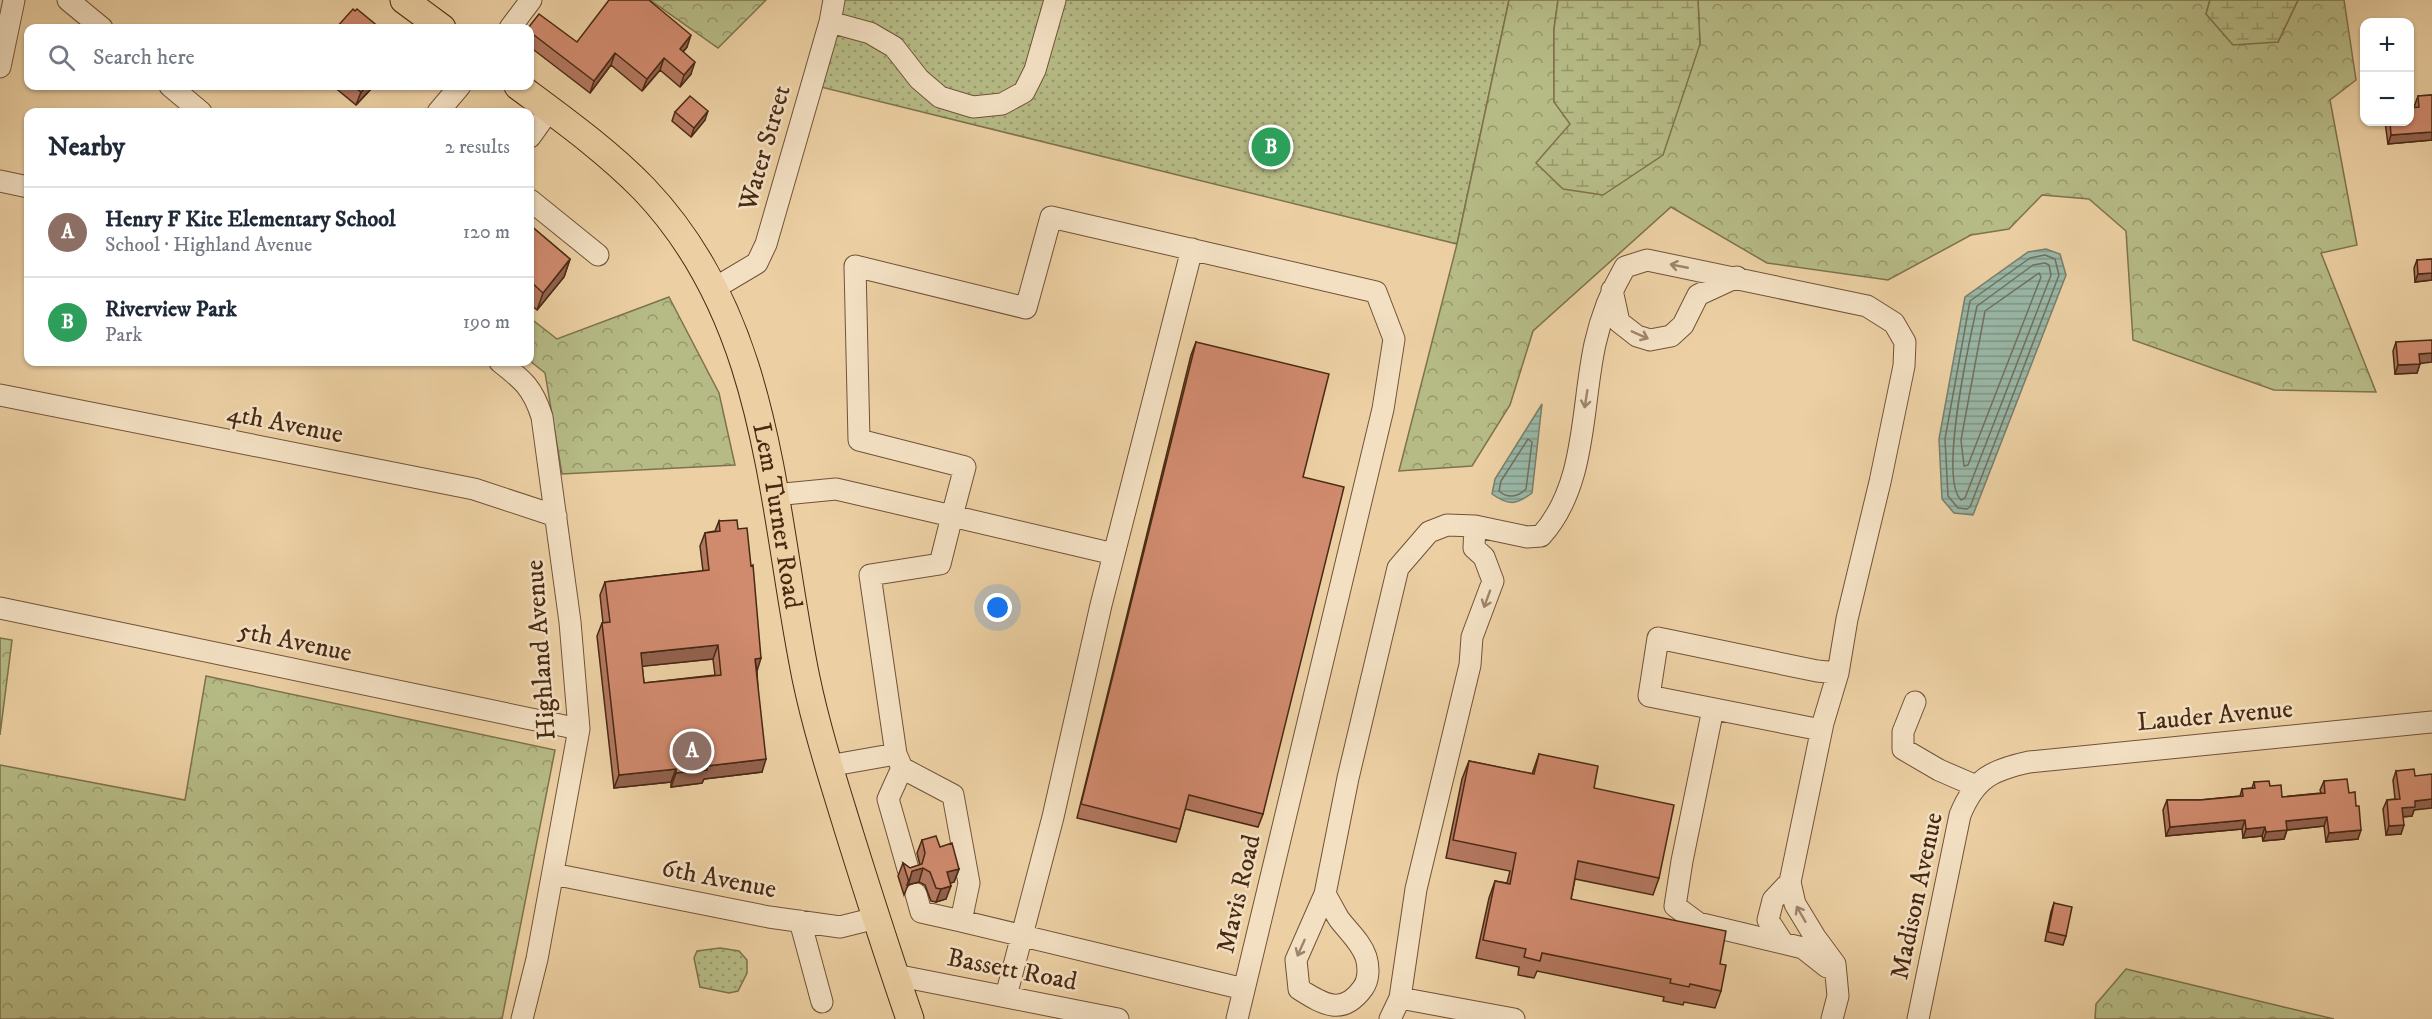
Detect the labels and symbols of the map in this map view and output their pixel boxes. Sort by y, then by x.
street label: Water Street [731,81,799,216]
pin: B [1252,124,1290,170]
one-way arrow [1670,260,1690,271]
one-way arrow [1630,330,1648,342]
one-way arrow [1580,389,1591,409]
street label: 4th Avenue [224,397,346,451]
street label: Lem Turner Road [745,420,810,611]
street label: Highland Avenue [518,559,564,741]
one-way arrow [1480,589,1491,608]
your location [983,593,1012,622]
street label: 5th Avenue [235,614,355,670]
street label: Lauder Avenue [2136,693,2294,739]
pin: A [672,728,712,774]
street label: Madison Avenue [1883,809,1951,983]
street label: Mavis Road [1209,831,1269,957]
street label: 6th Avenue [659,852,779,906]
one-way arrow [1795,906,1807,923]
one-way arrow [1295,939,1306,957]
street label: Bassett Road [944,941,1080,999]

